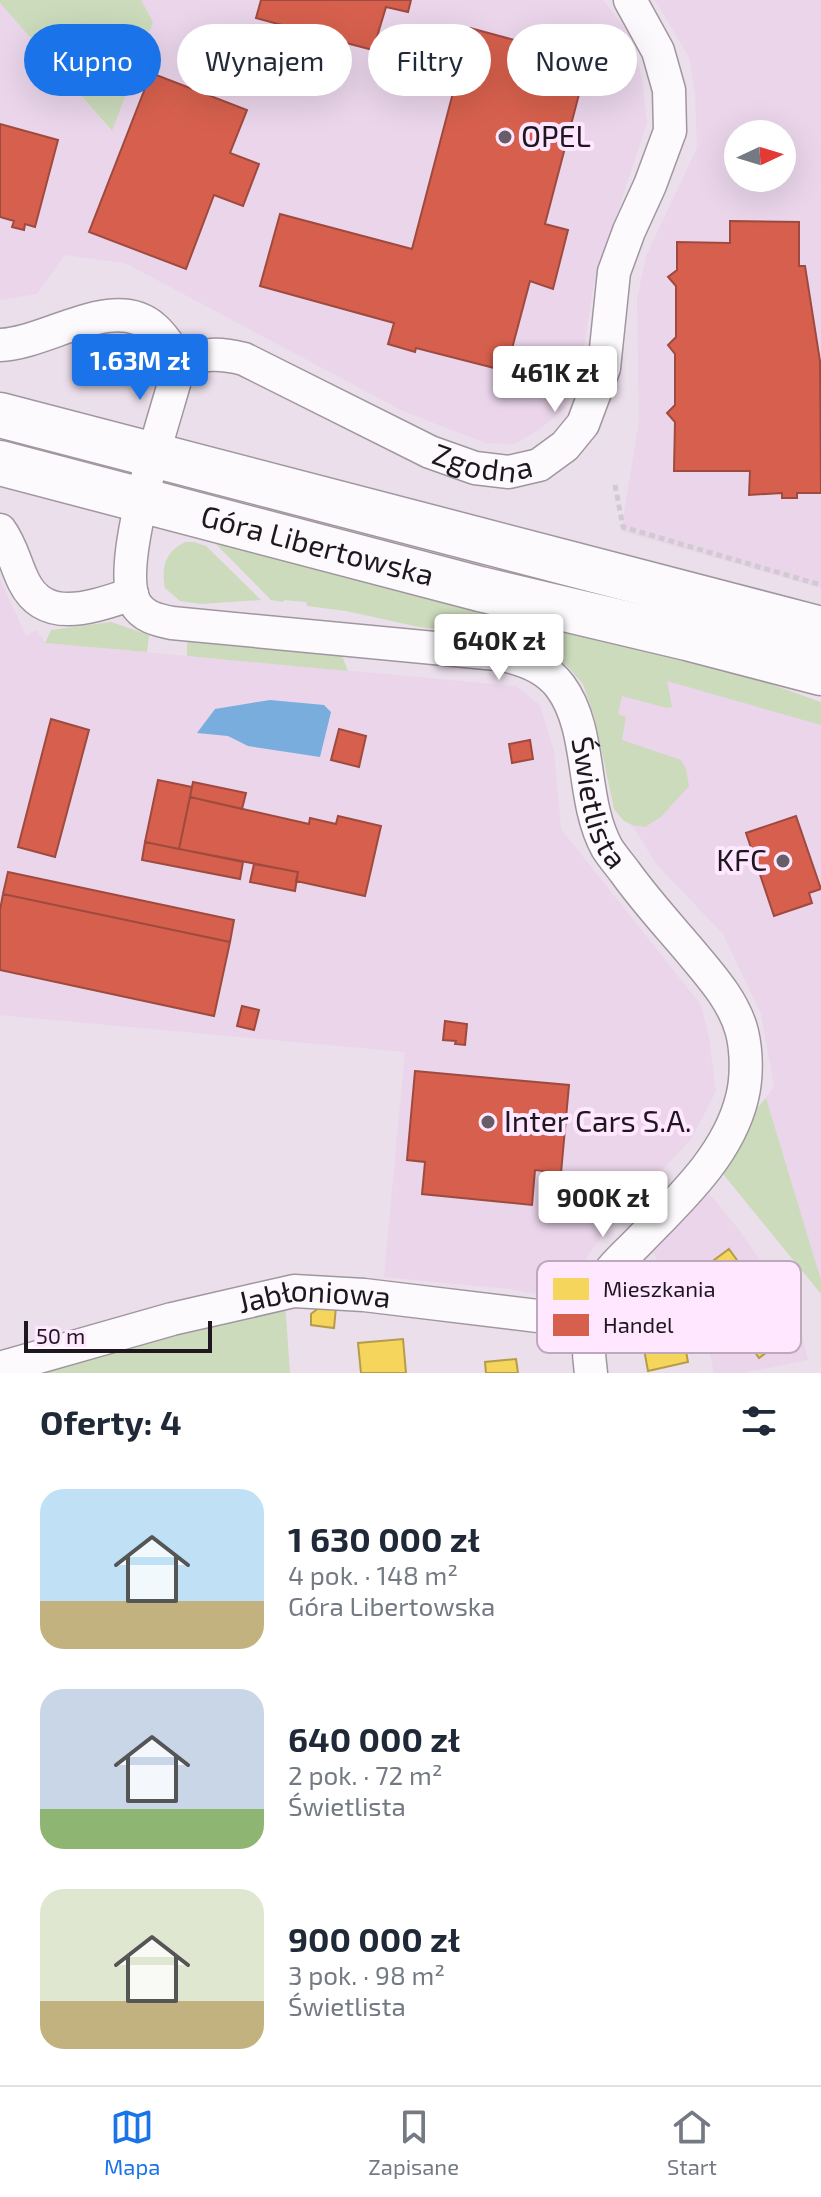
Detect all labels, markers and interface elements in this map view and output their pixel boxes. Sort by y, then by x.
chip: Kupno [24,24,161,96]
chip: Wynajem [177,24,352,96]
chip: Filtry [368,24,491,96]
chip: Nowe [507,24,637,96]
place label: OPEL [521,117,591,153]
north arrow [724,120,796,192]
map controls [724,120,796,192]
marker: OPEL [496,128,514,146]
pin: 1.63M zł [57,334,223,402]
text: 1.63M zł [90,344,190,375]
pin: 461K zł [481,346,629,414]
text: 461K zł [511,356,599,387]
street label: Zgodna [428,434,536,489]
street label: Góra Libertowska [197,497,438,592]
pin: 640K zł [425,614,573,682]
text: 640K zł [452,624,546,655]
street label: Świetlista [565,733,635,875]
place label: KFC [716,841,767,877]
marker: KFC [774,852,792,870]
place label: Inter Cars S.A. [504,1102,692,1138]
marker: Inter Cars S.A. [479,1113,497,1131]
pin: 900K zł [529,1171,677,1239]
text: 900K zł [556,1181,650,1212]
legend [537,1261,801,1353]
street label: Jabłoniowa [234,1271,393,1319]
text: Mieszkania [603,1275,716,1301]
text: Handel [603,1311,674,1337]
scale bar [24,1317,212,1353]
text: 50 m [36,1322,85,1348]
icon: filters [737,1399,781,1443]
text: Oferty: 4 [40,1401,182,1442]
text: 1 630 000 zł [288,1518,480,1559]
icon: home [104,1521,200,1617]
text: 4 pok. · 148 m² [288,1559,458,1590]
text: Góra Libertowska [288,1590,495,1621]
text: 640 000 zł [288,1718,460,1759]
icon: home [104,1721,200,1817]
text: 2 pok. · 72 m² [288,1759,442,1790]
text: Świetlista [288,1790,406,1821]
text: 900 000 zł [288,1918,460,1959]
icon: home [104,1921,200,2017]
text: 3 pok. · 98 m² [288,1959,445,1990]
text: Świetlista [288,1990,406,2021]
tab: Mapa [104,2105,160,2179]
tab: Zapisane [368,2105,459,2179]
tab: Start [667,2105,717,2179]

